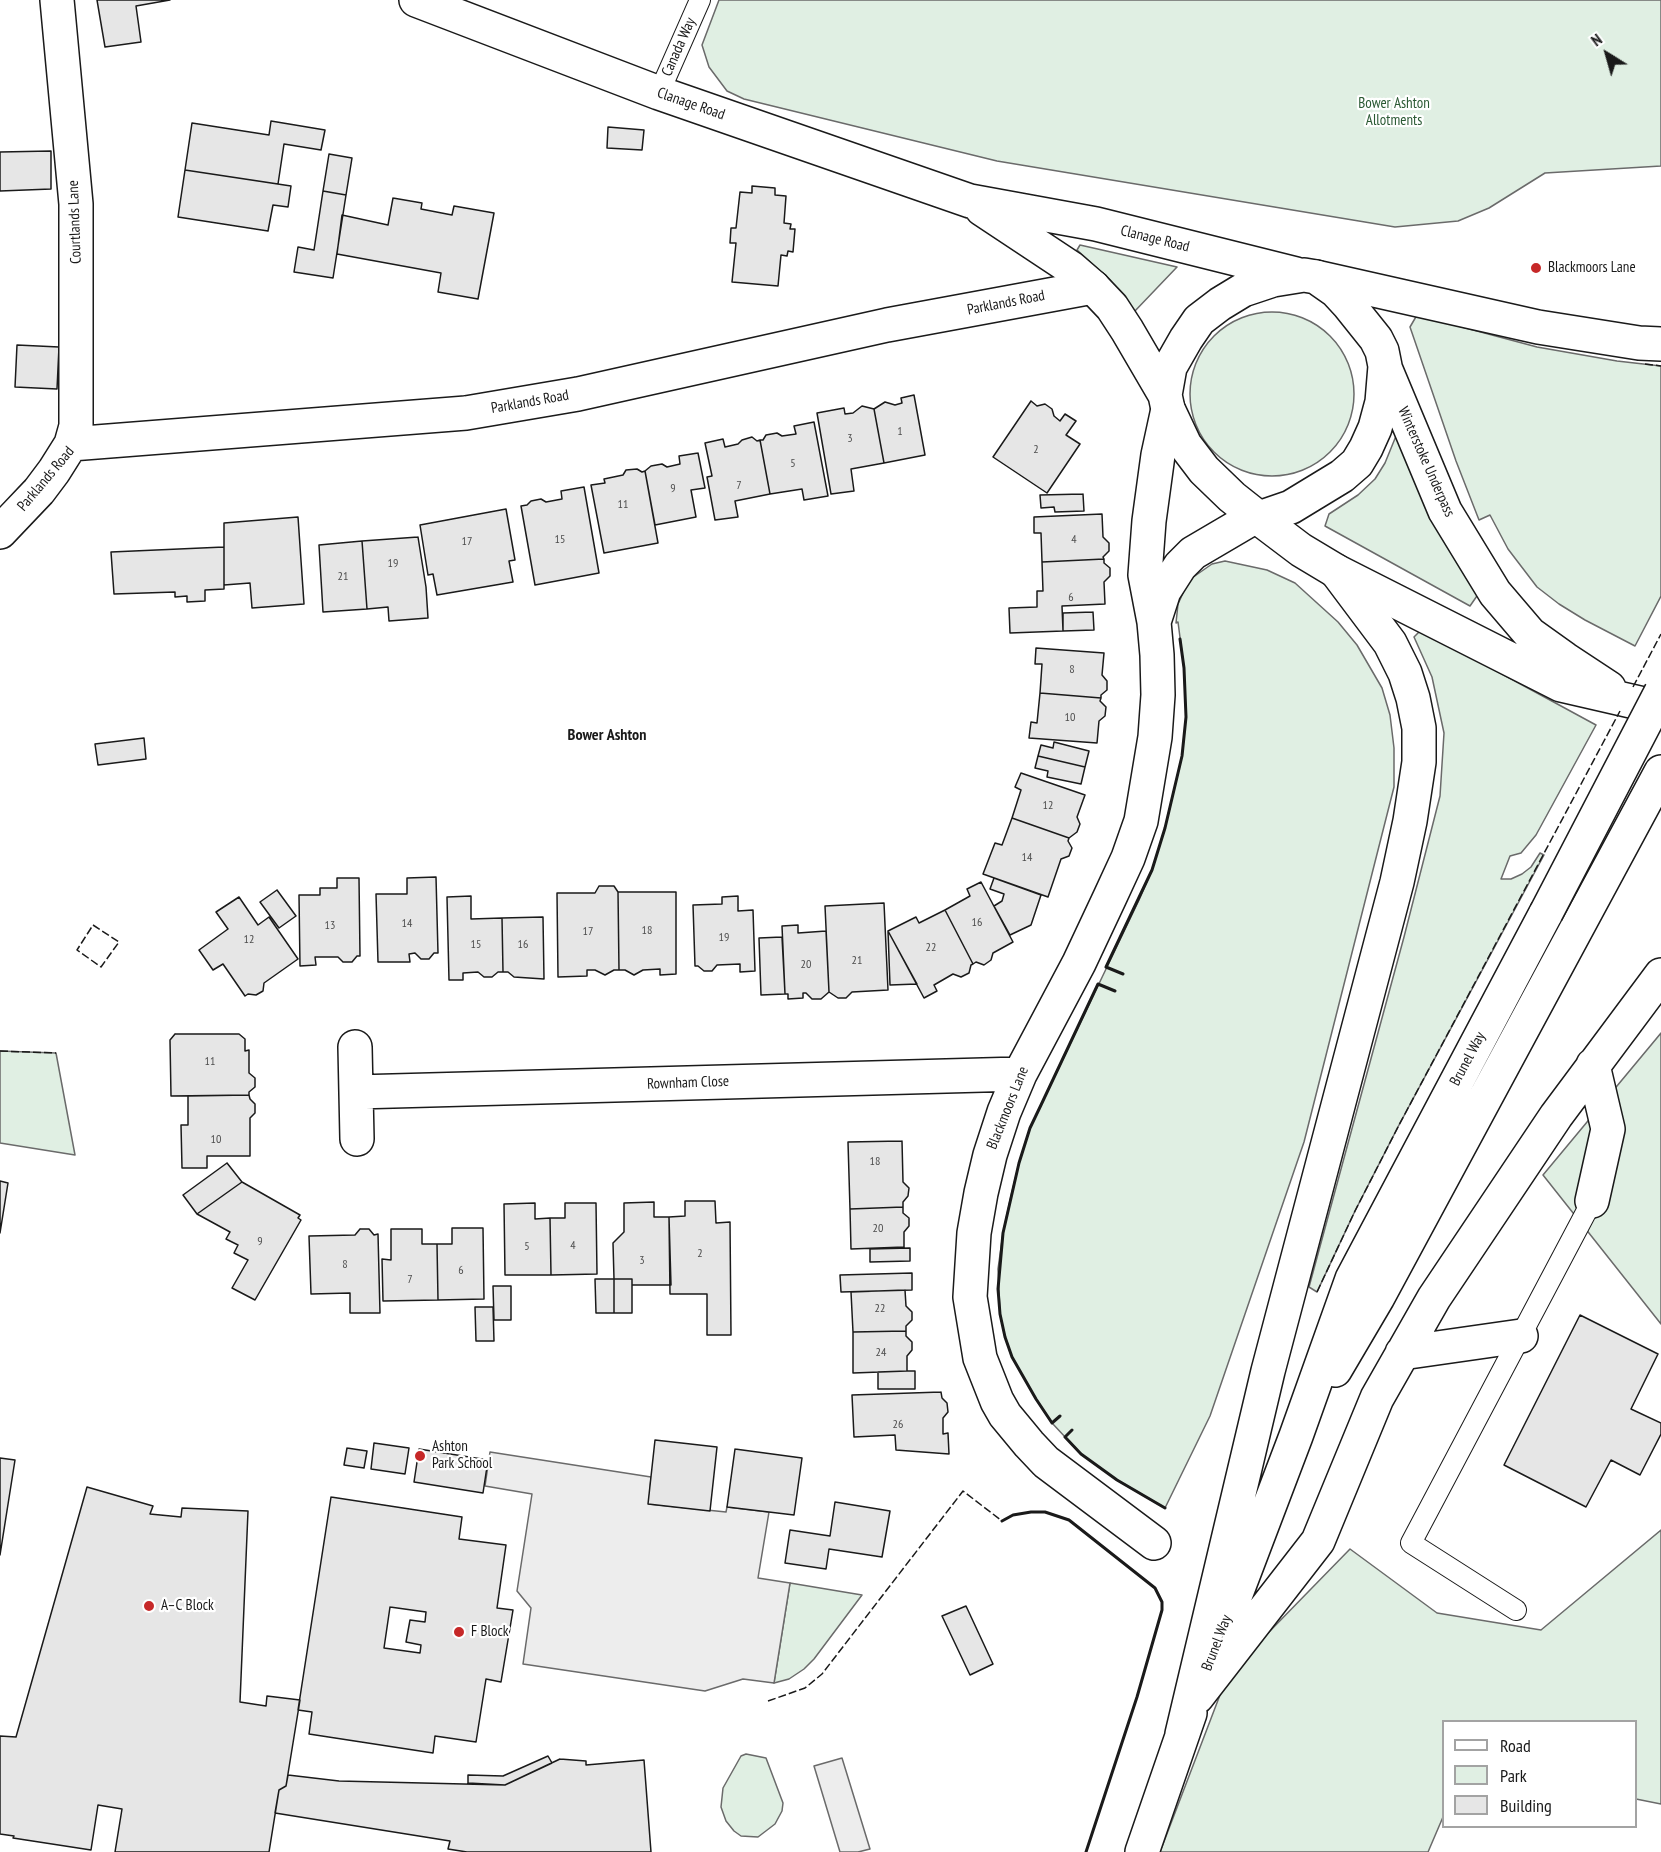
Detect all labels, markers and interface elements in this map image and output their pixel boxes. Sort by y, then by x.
street label: Canada Way [658,15,700,79]
north arrow [1577,24,1637,84]
text: N [1587,29,1606,50]
street label: Clanage Road [655,84,727,124]
park label: Bower Ashton Allotments [1358,95,1430,130]
street label: Courtlands Lane [65,180,85,264]
street label: Clanage Road [1119,222,1191,256]
place label: Blackmoors Lane [1548,259,1636,277]
marker: Blackmoors Lane [1529,261,1543,275]
street label: Parklands Road [966,287,1046,319]
street label: Parklands Road [490,386,570,418]
street label: Winterstoke Underpass [1394,404,1458,520]
house number: 1 [897,425,903,439]
house number: 3 [847,432,853,446]
street label: Parklands Road [14,443,78,515]
house number: 2 [1033,443,1039,457]
house number: 5 [790,457,796,471]
house number: 7 [736,479,742,493]
house number: 9 [670,482,676,496]
house number: 11 [618,498,628,512]
house number: 15 [555,533,565,547]
house number: 4 [1071,533,1077,547]
house number: 17 [462,535,472,549]
house number: 19 [388,557,398,571]
house number: 21 [338,570,348,584]
house number: 6 [1068,591,1074,605]
house number: 8 [1069,663,1075,677]
house number: 10 [1065,711,1075,725]
district label: Bower Ashton [568,725,646,745]
house number: 12 [1043,799,1053,813]
house number: 14 [1022,851,1032,865]
house number: 16 [972,916,982,930]
house number: 14 [402,917,412,931]
house number: 13 [325,919,335,933]
house number: 18 [642,924,652,938]
house number: 17 [583,925,593,939]
house number: 19 [719,931,729,945]
house number: 12 [244,933,254,947]
house number: 15 [471,938,481,952]
house number: 16 [518,938,528,952]
house number: 22 [926,941,936,955]
house number: 21 [852,954,862,968]
house number: 20 [801,958,811,972]
street label: Brunel Way [1446,1029,1490,1089]
house number: 11 [205,1055,215,1069]
street label: Blackmoors Lane [983,1064,1033,1152]
street label: Rownham Close [647,1073,729,1093]
house number: 10 [211,1133,221,1147]
house number: 18 [870,1155,880,1169]
house number: 20 [873,1222,883,1236]
house number: 9 [257,1235,263,1249]
house number: 4 [570,1239,576,1253]
house number: 5 [524,1240,530,1254]
house number: 2 [697,1247,703,1261]
house number: 3 [639,1254,645,1268]
house number: 8 [342,1258,348,1272]
house number: 6 [458,1264,464,1278]
house number: 7 [407,1273,413,1287]
house number: 22 [875,1302,885,1316]
house number: 24 [876,1346,886,1360]
house number: 26 [893,1418,903,1432]
place label: Ashton Park School [432,1438,492,1473]
marker: Ashton Park School [413,1449,427,1463]
place label: A–C Block [161,1597,214,1615]
marker: A–C Block [142,1599,156,1613]
street label: Brunel Way [1198,1613,1236,1673]
place label: F Block [471,1623,509,1641]
marker: F Block [452,1625,466,1639]
legend [1442,1720,1637,1828]
text: Road [1500,1734,1531,1757]
text: Park [1500,1764,1527,1787]
text: Building [1500,1794,1552,1817]

